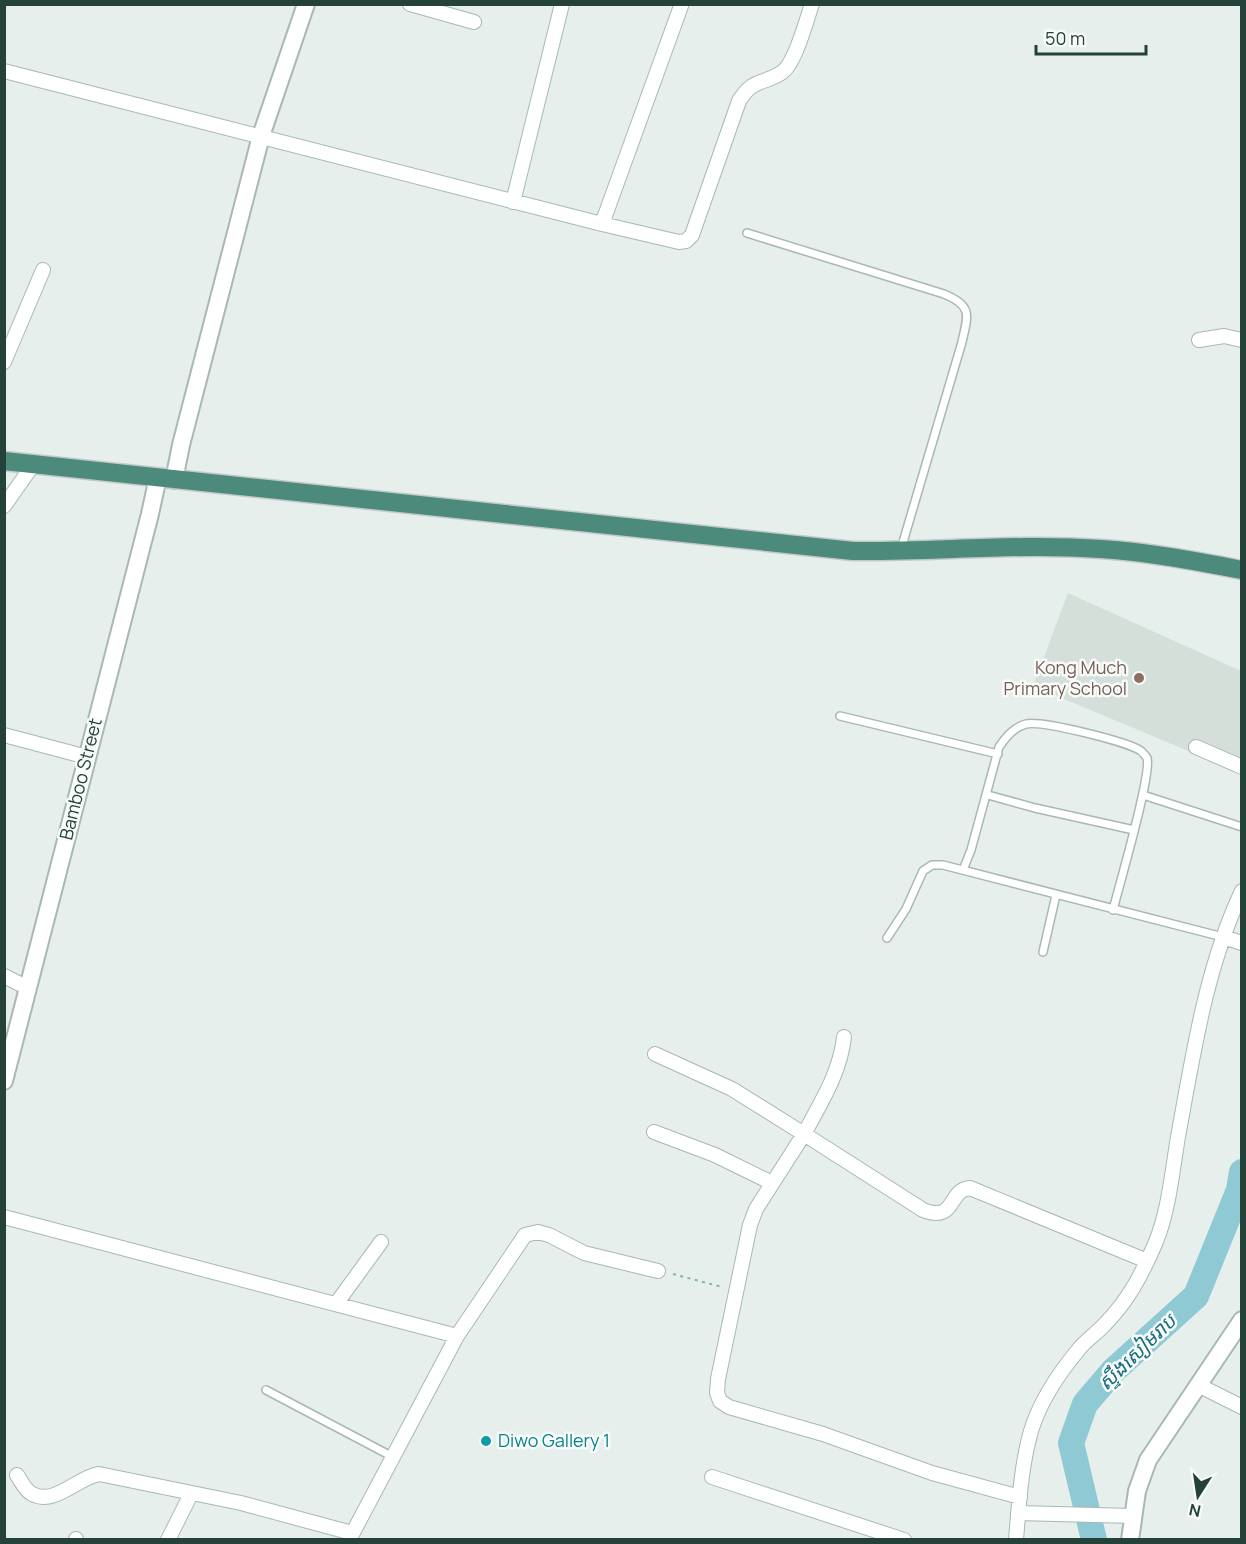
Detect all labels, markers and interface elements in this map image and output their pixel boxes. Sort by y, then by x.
scale bar [1036,18,1146,56]
text: 50 m [1045,26,1085,50]
place label: Kong Much Primary School [1003,655,1127,700]
marker: Kong Much Primary School [1132,671,1146,685]
street label: Bamboo Street [53,715,107,842]
water label: ស្ទឹងសៀមរាប [1092,1306,1183,1396]
place label: Diwo Gallery 1 [498,1428,610,1452]
marker: Diwo Gallery 1 [479,1434,493,1448]
north arrow [1168,1466,1228,1526]
text: N [1187,1499,1203,1523]

